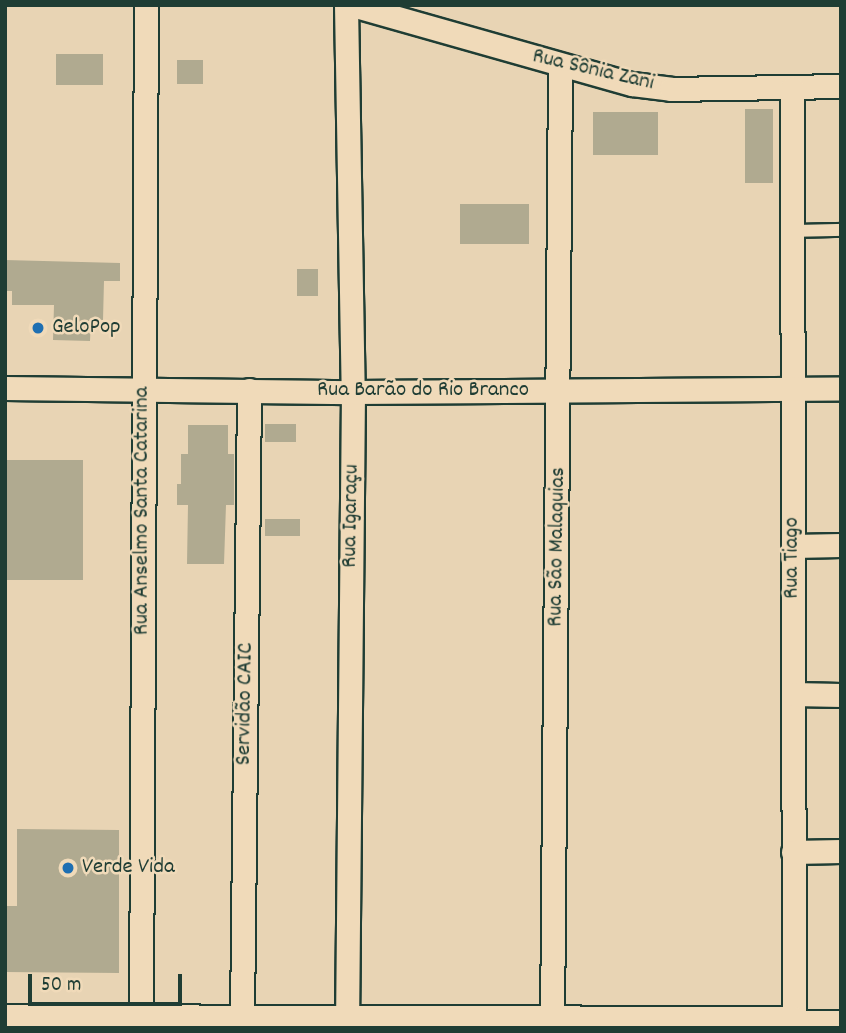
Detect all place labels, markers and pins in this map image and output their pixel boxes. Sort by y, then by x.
place label: GeloPop [52,314,121,342]
marker: GeloPop [30,320,46,336]
place label: Verde Vida [82,854,175,882]
marker: Verde Vida [60,860,76,876]

